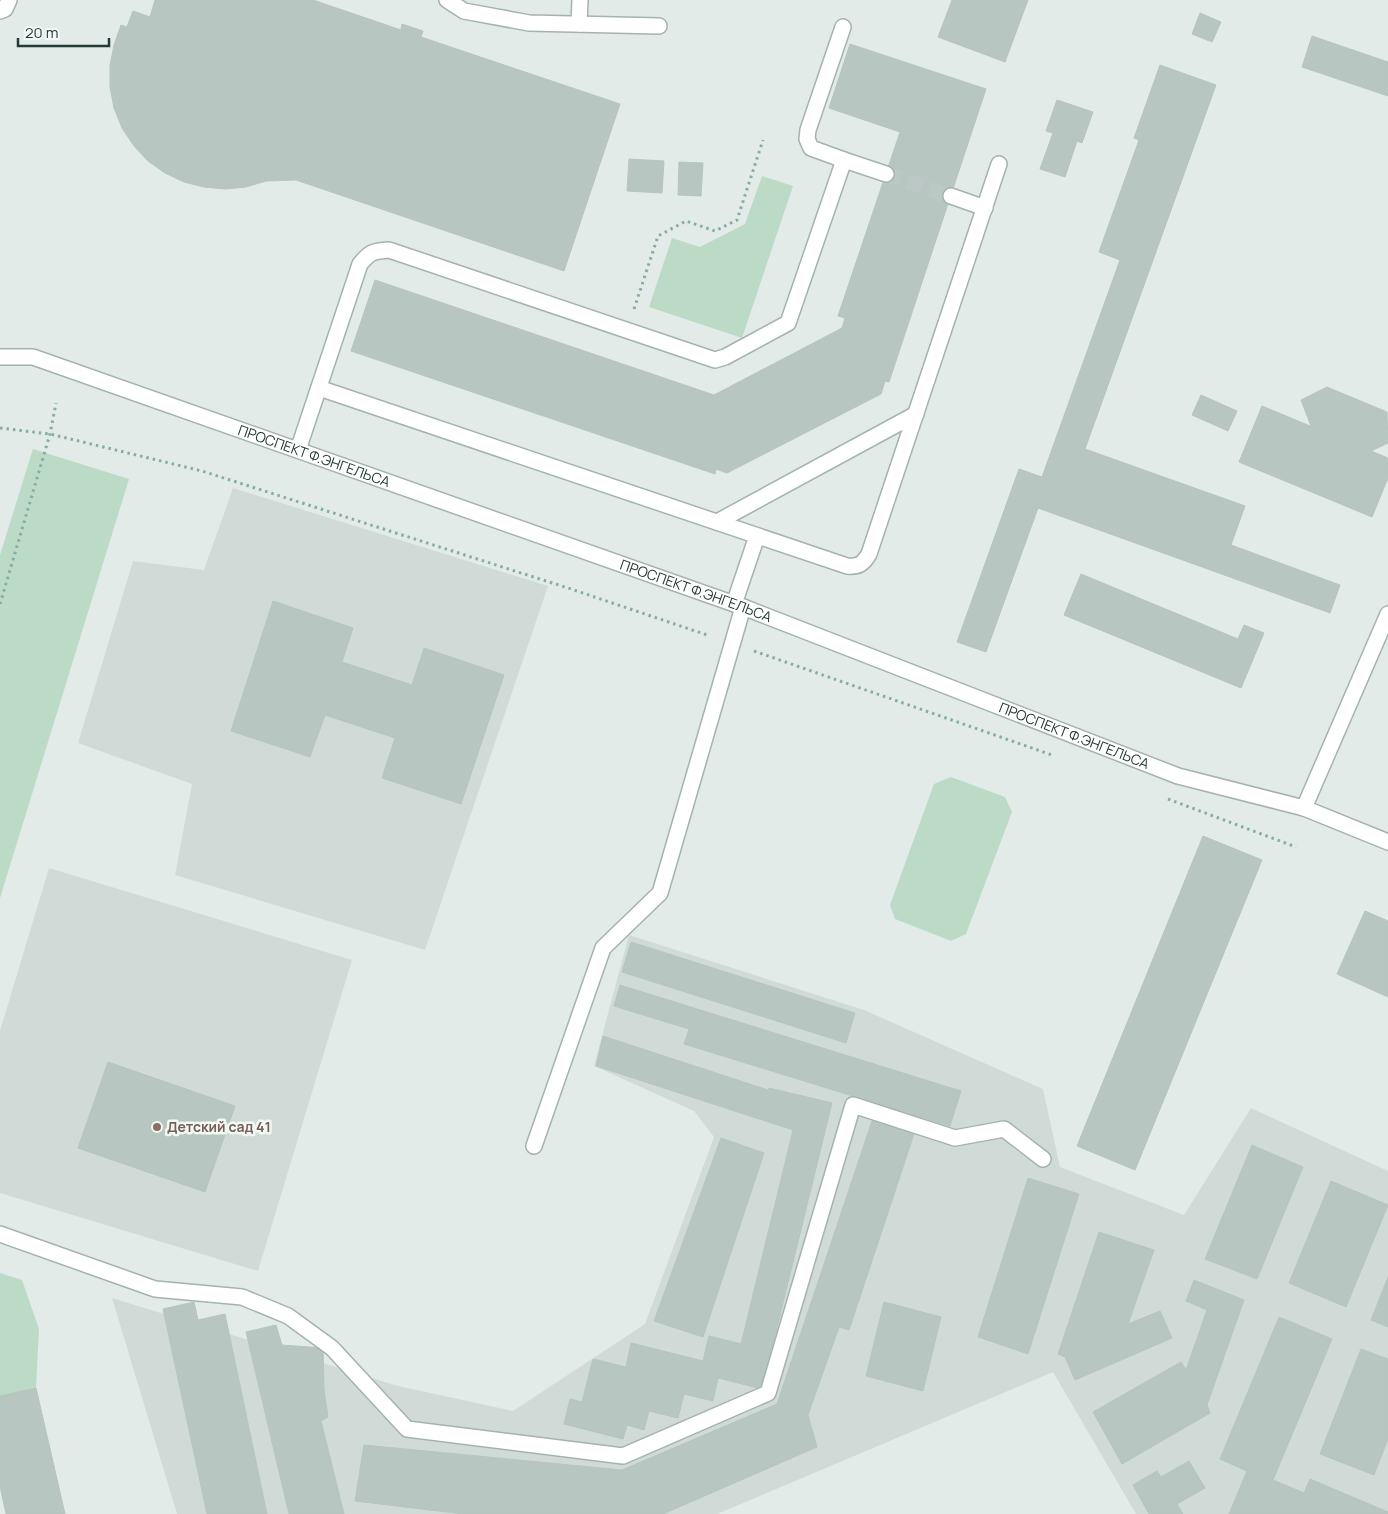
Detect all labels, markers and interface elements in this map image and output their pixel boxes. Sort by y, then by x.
scale bar [18,15,109,47]
text: 20 m [25,22,58,43]
street label: ПРОСПЕКТ Ф.ЭНГЕЛЬСА [236,420,393,491]
street label: ПРОСПЕКТ Ф.ЭНГЕЛЬСА [618,555,775,626]
street label: ПРОСПЕКТ Ф.ЭНГЕЛЬСА [996,697,1152,773]
place label: Детский сад 41 [167,1117,271,1136]
marker: Детский сад 41 [151,1121,163,1133]

